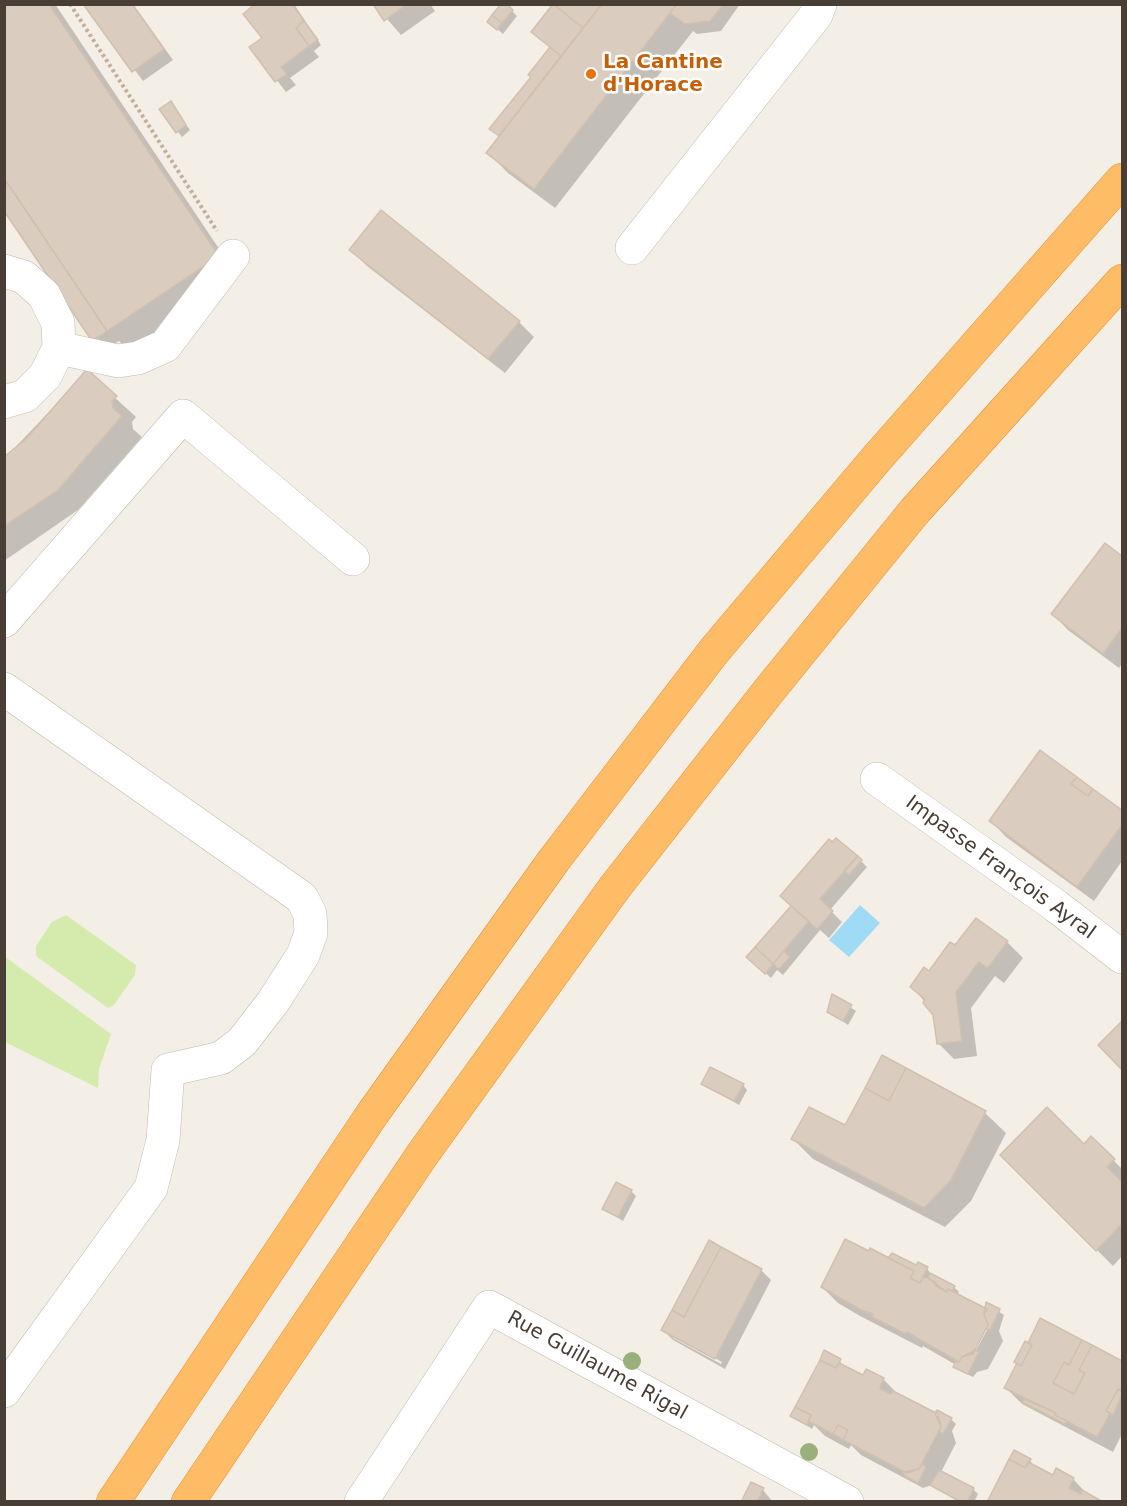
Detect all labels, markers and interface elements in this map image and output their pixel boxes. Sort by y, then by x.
place label: La Cantine d'Horace [603,51,723,98]
marker: La Cantine d'Horace [584,67,598,81]
street label: Impasse François Ayral [900,791,1100,945]
street label: Rue Guillaume Rigal [503,1306,691,1426]

